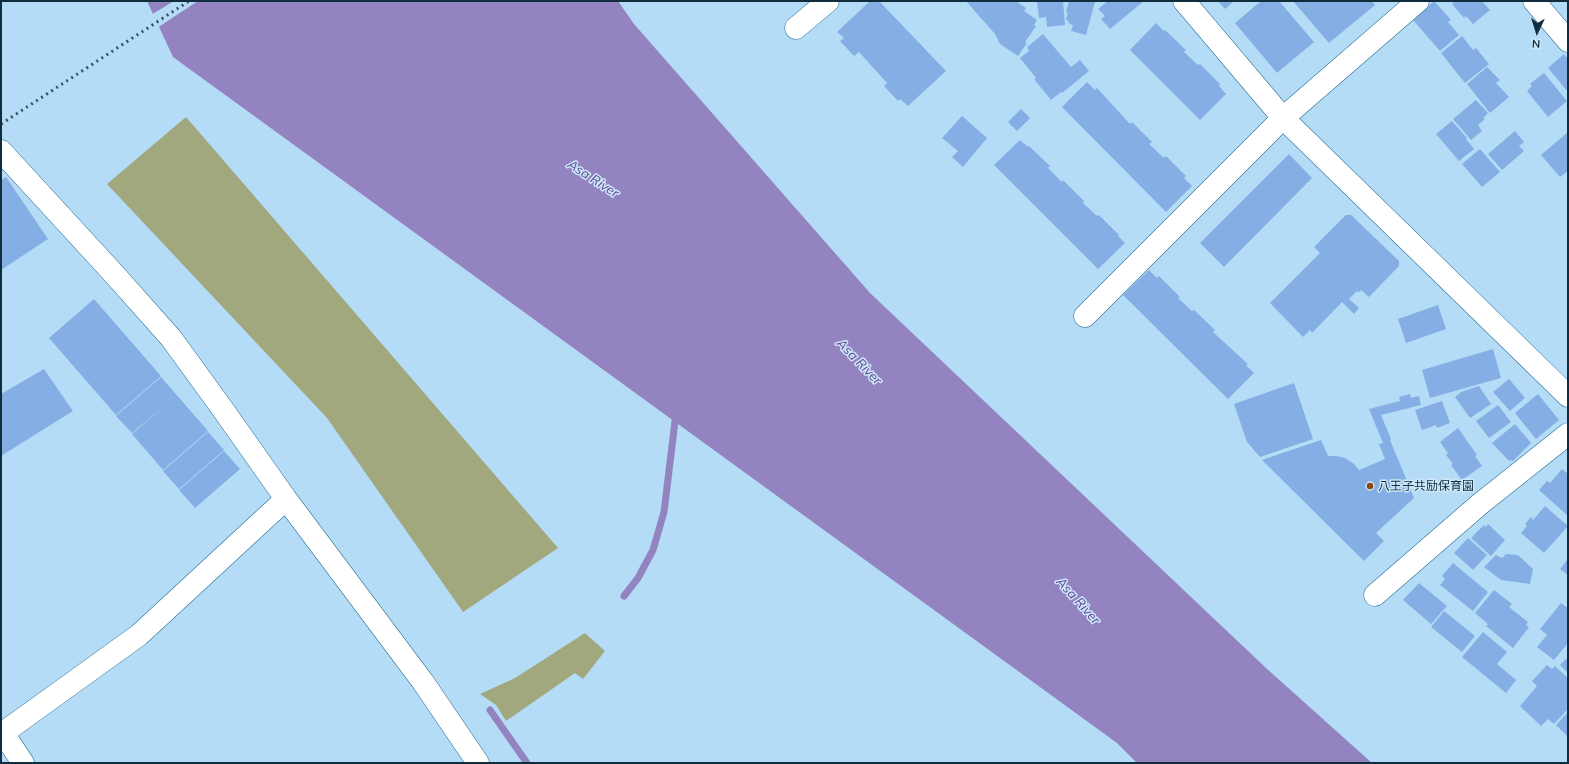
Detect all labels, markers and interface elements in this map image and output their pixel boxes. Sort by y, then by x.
north arrow [1517,12,1557,52]
text: N [1532,37,1541,51]
water label: Asa River [565,157,621,201]
water label: Asa River [833,336,885,388]
place label: 八王子共励保育園 [1378,479,1474,493]
marker: 八王子共励保育園 [1365,481,1375,491]
water label: Asa River [1053,574,1103,628]

